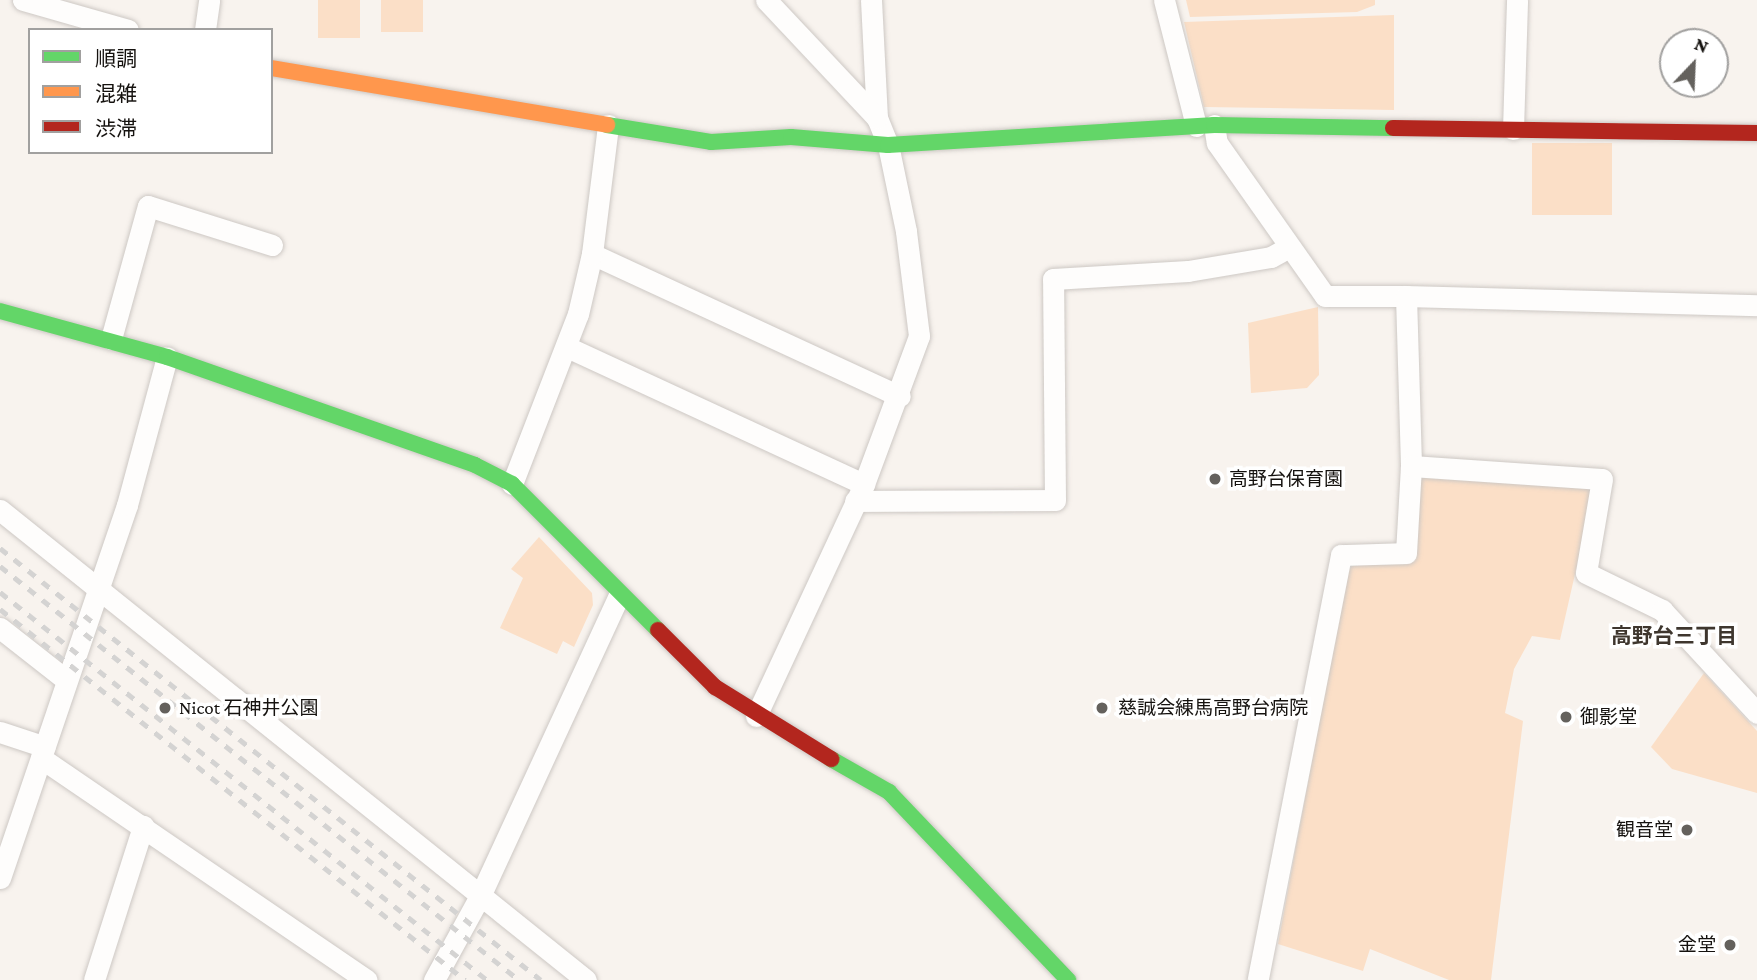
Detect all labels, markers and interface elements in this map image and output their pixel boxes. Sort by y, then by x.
legend [28,28,273,154]
north arrow [1659,28,1729,98]
text: N [1692,33,1712,57]
text: 順調 [95,47,137,71]
text: 混雑 [95,82,137,106]
text: 渋滞 [95,117,137,141]
place label: 高野台保育園 [1229,468,1343,490]
marker: 高野台保育園 [1207,471,1223,487]
district label: 高野台三丁目 [1611,623,1737,649]
place label: Nicot 石神井公園 [179,697,319,719]
place label: 慈誠会練馬高野台病院 [1118,697,1308,719]
marker: 慈誠会練馬高野台病院 [1092,698,1112,718]
marker: Nicot 石神井公園 [157,700,173,716]
place label: 御影堂 [1580,706,1637,728]
marker: 御影堂 [1558,709,1574,725]
place label: 観音堂 [1616,819,1673,841]
marker: 観音堂 [1679,822,1695,838]
place label: 金堂 [1678,934,1716,956]
marker: 金堂 [1722,937,1738,953]

